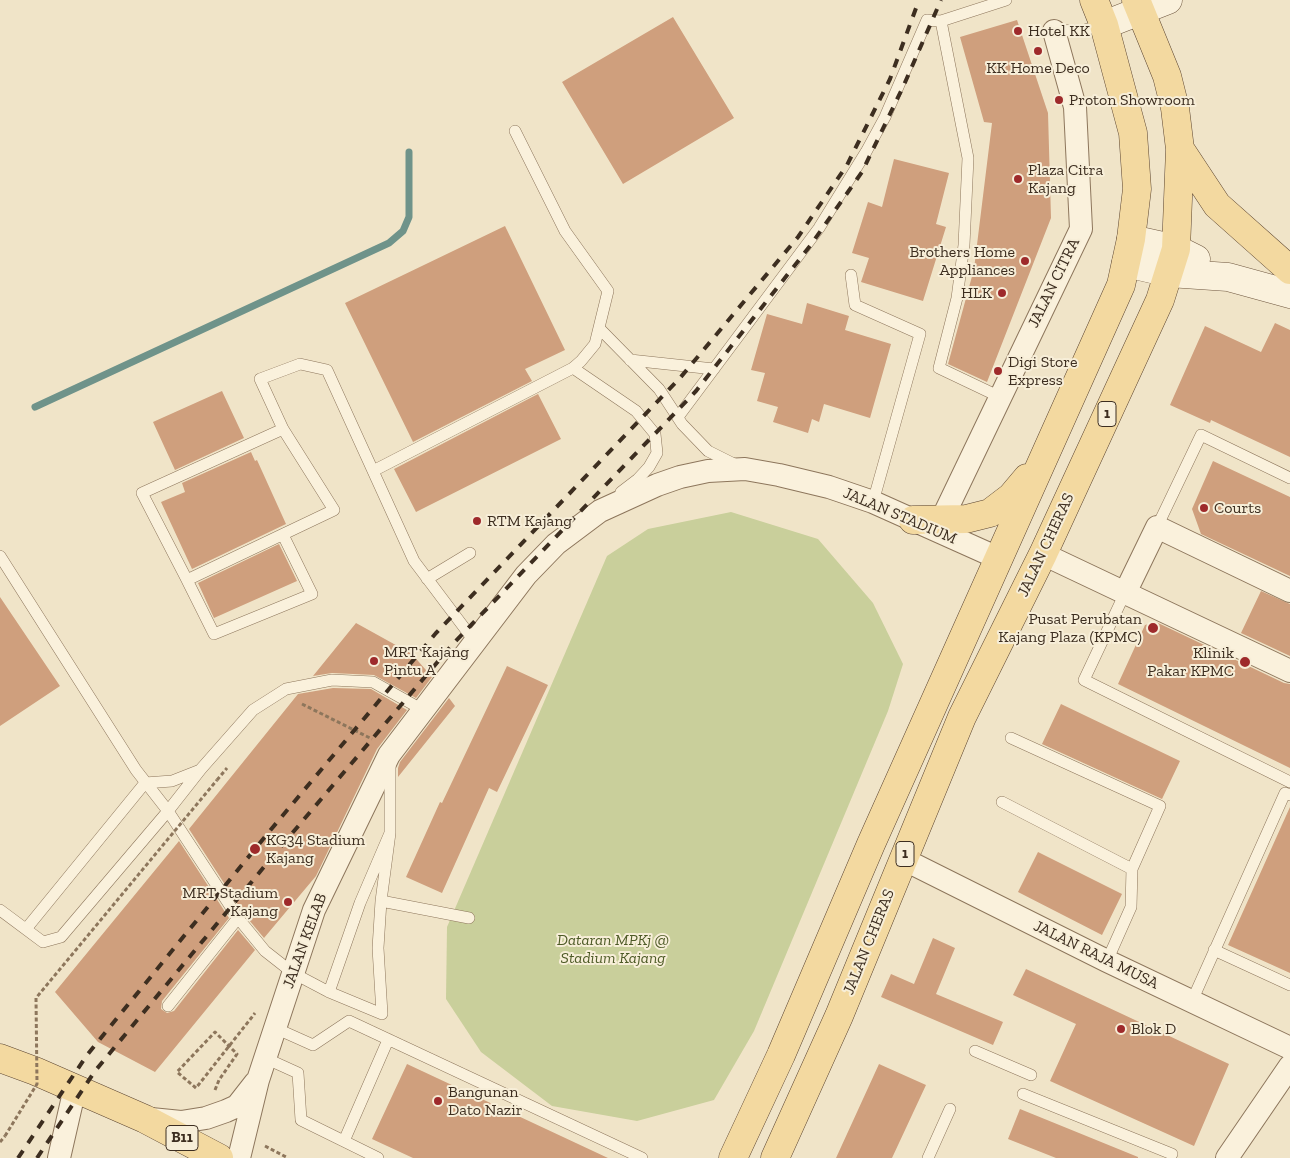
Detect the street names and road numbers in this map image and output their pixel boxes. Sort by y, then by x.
street label: JALAN CITRA [1024,235,1084,331]
road number: 1 [1098,402,1116,426]
street label: JALAN STADIUM [840,483,960,549]
street label: JALAN CHERAS [1014,490,1078,600]
road number: 1 [896,842,914,866]
street label: JALAN CHERAS [839,886,899,998]
street label: JALAN KELAB [279,891,331,991]
street label: JALAN RAJA MUSA [1030,916,1162,994]
road number: B11 [166,1126,198,1150]

